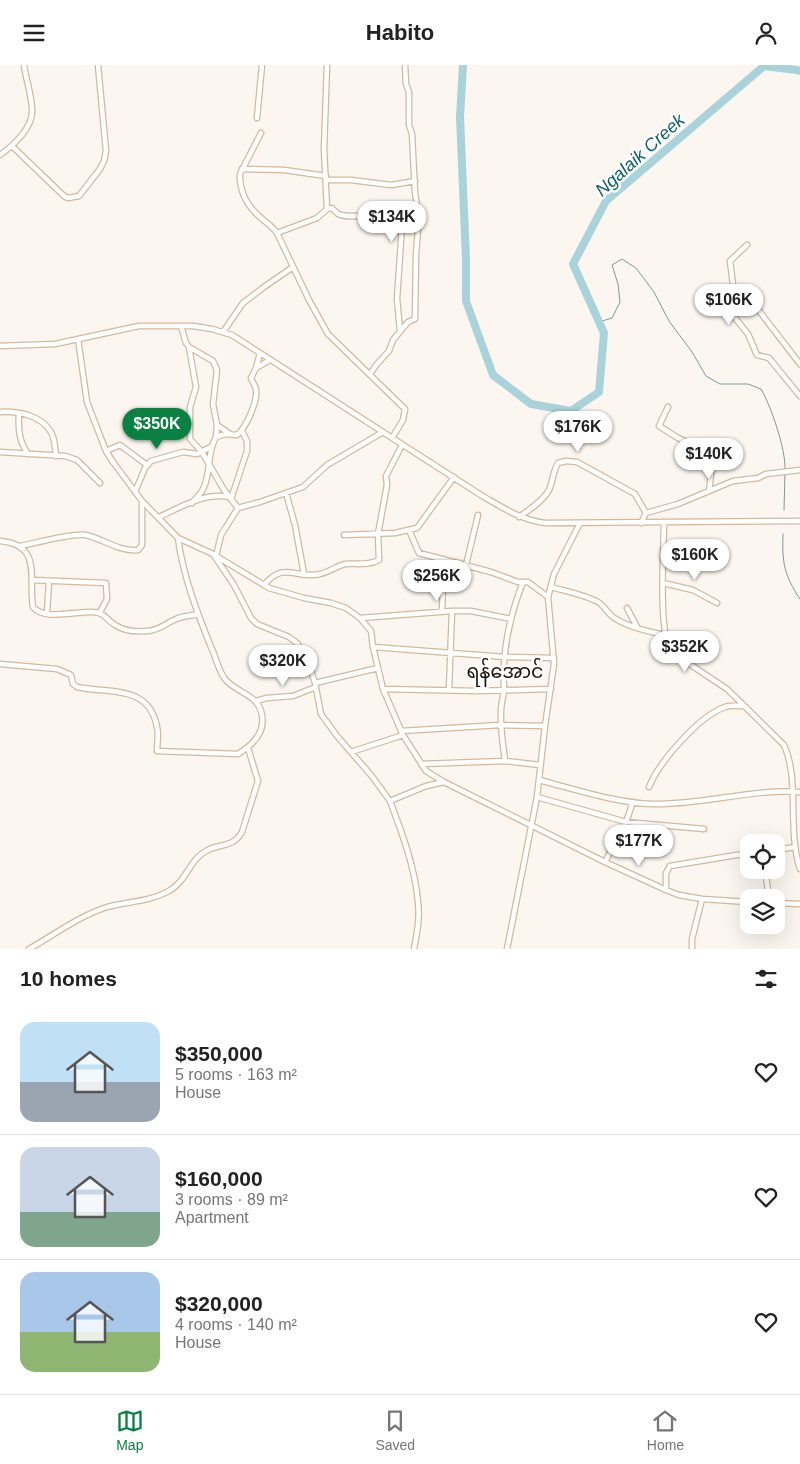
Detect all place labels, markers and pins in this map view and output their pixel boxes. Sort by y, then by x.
pin: $134K [357,201,427,243]
pin: $106K [694,283,764,326]
pin: $350K [122,407,192,450]
pin: $176K [543,411,613,453]
pin: $140K [674,437,744,480]
pin: $160K [660,539,730,581]
pin: $256K [402,559,472,602]
pin: $352K [650,631,720,673]
pin: $320K [248,645,318,687]
pin: $177K [604,825,674,867]

